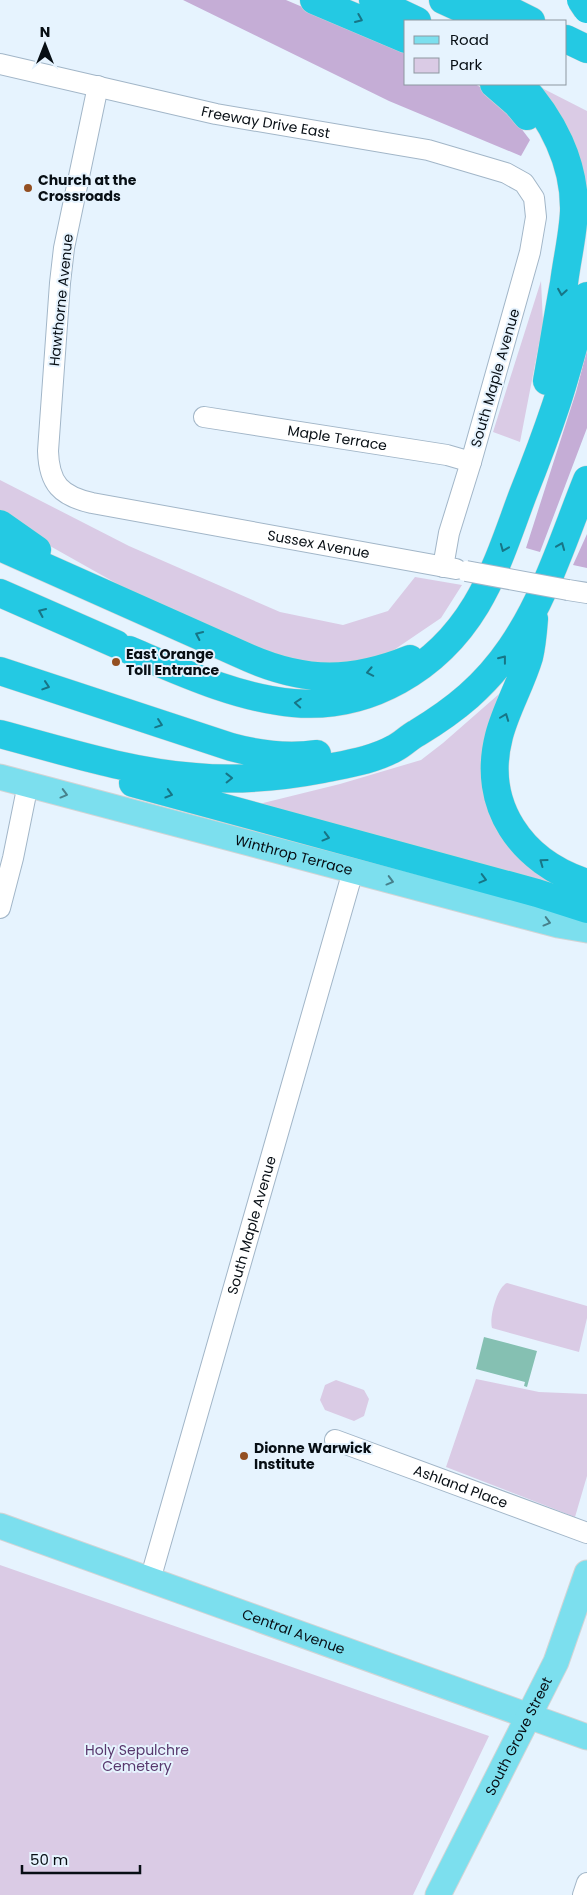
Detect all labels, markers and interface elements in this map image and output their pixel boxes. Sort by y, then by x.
one-way arrow [354,13,363,23]
north arrow [20,20,70,70]
legend [404,20,567,85]
text: N [40,22,50,42]
text: Road [450,29,489,50]
text: Park [450,54,482,75]
street label: Freeway Drive East [199,101,331,143]
place label: Church at the Crossroads [38,170,137,206]
marker: Church at the Crossroads [22,182,34,194]
street label: Hawthorne Avenue [44,233,78,367]
one-way arrow [557,288,568,296]
street label: South Maple Avenue [466,306,524,450]
street label: Maple Terrace [286,420,389,456]
street label: Sussex Avenue [266,525,372,563]
one-way arrow [554,542,565,551]
one-way arrow [499,543,510,552]
one-way arrow [38,607,47,618]
one-way arrow [195,631,204,641]
place label: East Orange Toll Entrance [126,644,220,680]
marker: East Orange Toll Entrance [110,656,122,668]
one-way arrow [497,656,505,665]
one-way arrow [366,666,375,677]
one-way arrow [42,680,50,690]
one-way arrow [293,698,301,709]
one-way arrow [499,713,509,722]
one-way arrow [154,718,163,728]
one-way arrow [225,773,233,783]
one-way arrow [60,788,68,799]
one-way arrow [165,788,173,798]
street label: Winthrop Terrace [233,830,355,880]
one-way arrow [321,831,329,841]
one-way arrow [539,859,549,868]
one-way arrow [478,873,486,883]
one-way arrow [386,875,394,885]
one-way arrow [543,916,552,927]
street label: South Maple Avenue [222,1153,281,1297]
place label: Dionne Warwick Institute [254,1438,372,1474]
marker: Dionne Warwick Institute [238,1450,250,1462]
street label: Ashland Place [411,1460,511,1513]
street label: Central Avenue [239,1604,348,1659]
street label: South Grove Street [480,1674,557,1799]
park label: Holy Sepulchre Cemetery [85,1740,189,1776]
scale bar [22,1842,140,1874]
text: 50 m [30,1849,68,1870]

